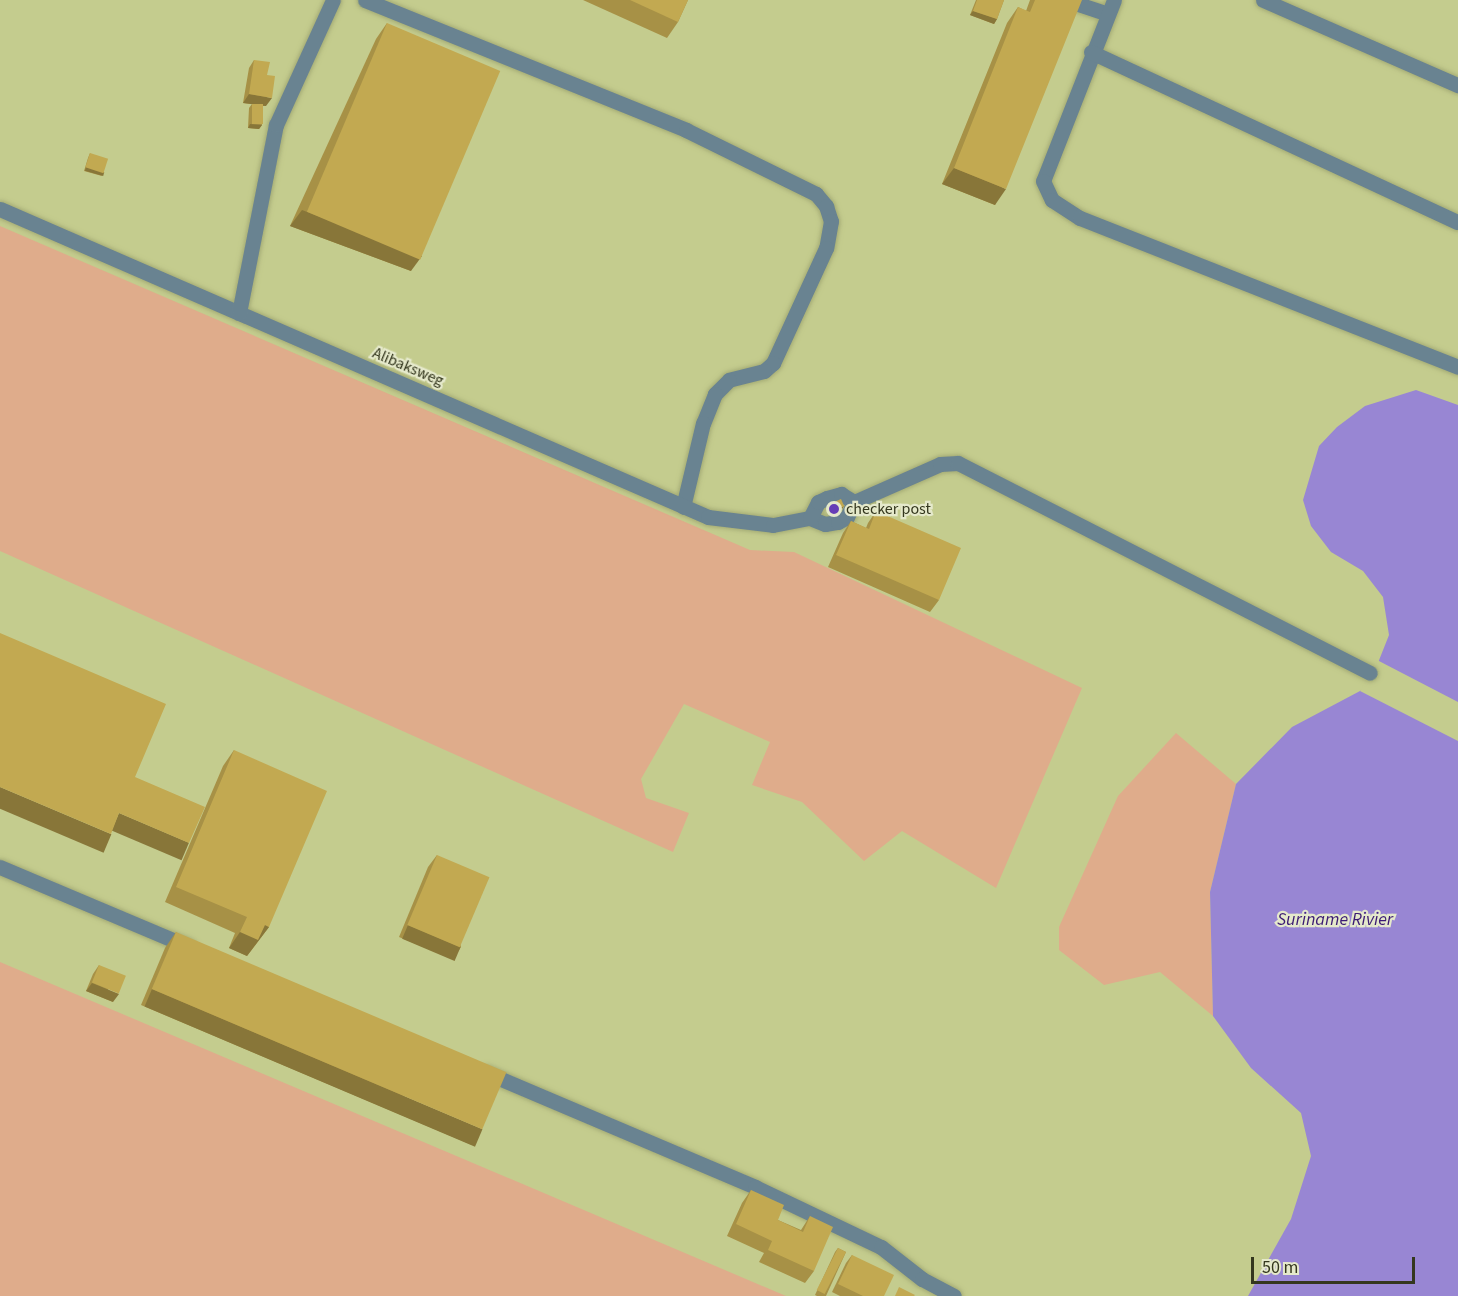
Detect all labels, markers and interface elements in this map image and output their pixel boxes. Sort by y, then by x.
street label: Alibaksweg [370,343,446,391]
place label: checker post [846,499,931,519]
marker: checker post [827,502,841,516]
water label: Suriname Rivier [1277,909,1393,931]
scale bar [1254,1245,1418,1283]
text: 50 m [1262,1255,1298,1280]

